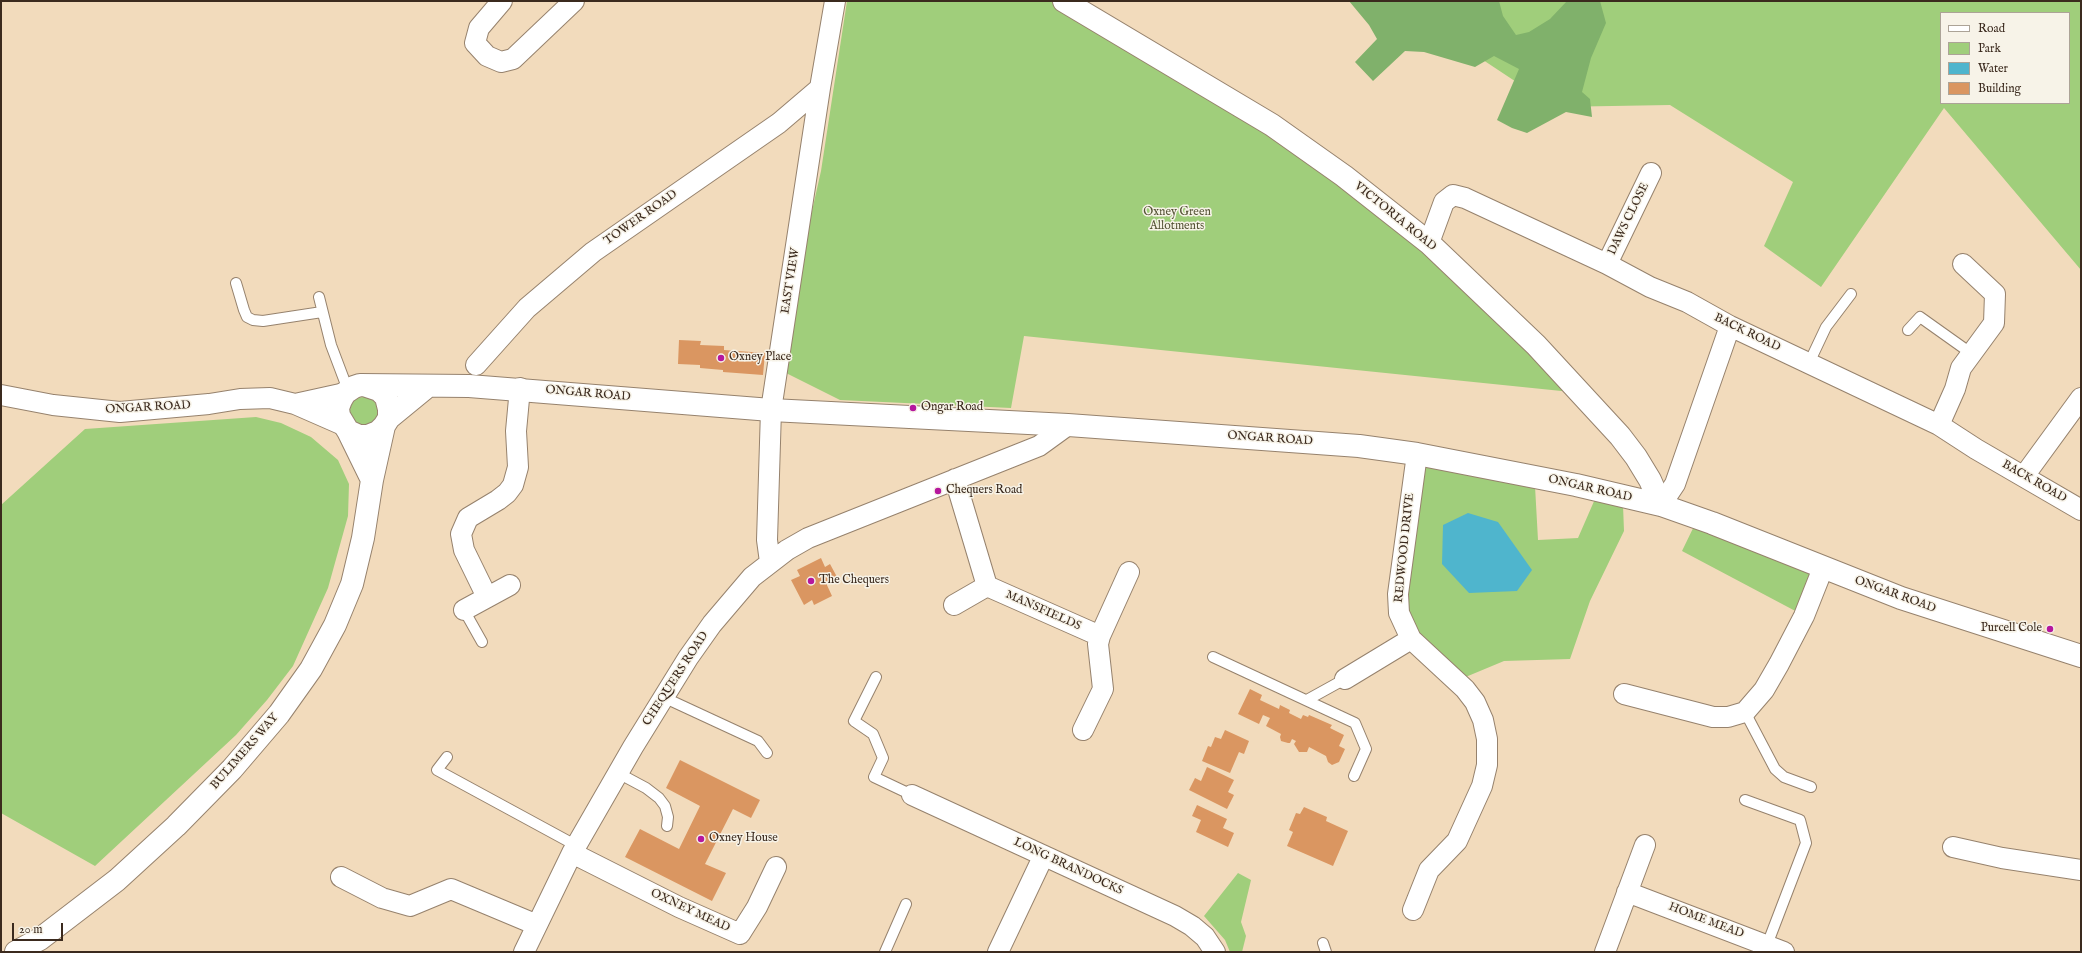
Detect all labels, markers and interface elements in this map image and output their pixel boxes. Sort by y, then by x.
legend [1940,12,2070,104]
text: Road [1978,21,2005,36]
text: Park [1978,41,2001,56]
text: Water [1978,61,2008,76]
text: Building [1978,81,2021,96]
street label: VICTORIA ROAD [1351,180,1439,254]
street label: DAWS CLOSE [1605,180,1653,258]
street label: TOWER ROAD [602,187,680,249]
park label: Oxney Green Allotments [1143,206,1211,234]
street label: EAST VIEW [779,247,803,315]
street label: BACK ROAD [1711,311,1783,355]
place label: Oxney Place [729,351,791,365]
marker: Oxney Place [716,353,726,363]
street label: ONGAR ROAD [545,383,631,405]
street label: ONGAR ROAD [105,399,191,417]
place label: Ongar Road [921,401,983,415]
marker: Ongar Road [908,403,918,413]
street label: ONGAR ROAD [1227,429,1313,449]
street label: BACK ROAD [1999,458,2069,506]
street label: ONGAR ROAD [1547,472,1633,506]
place label: Chequers Road [946,484,1022,498]
marker: Chequers Road [933,486,943,496]
street label: REDWOOD DRIVE [1392,493,1418,603]
place label: The Chequers [819,574,889,588]
street label: ONGAR ROAD [1852,574,1938,616]
marker: The Chequers [806,576,816,586]
street label: MANSFIELDS [1003,588,1083,634]
place label: Purcell Cole [1981,622,2042,636]
marker: Purcell Cole [2045,624,2055,634]
street label: CHEQUERS ROAD [640,629,712,729]
street label: BULIMERS WAY [208,711,282,793]
place label: Oxney House [709,832,778,846]
marker: Oxney House [696,834,706,844]
street label: LONG BRANDOCKS [1011,835,1125,899]
street label: OXNEY MEAD [648,886,732,936]
street label: HOME MEAD [1666,900,1746,942]
scale bar [14,915,65,941]
text: 20 m [19,922,42,937]

